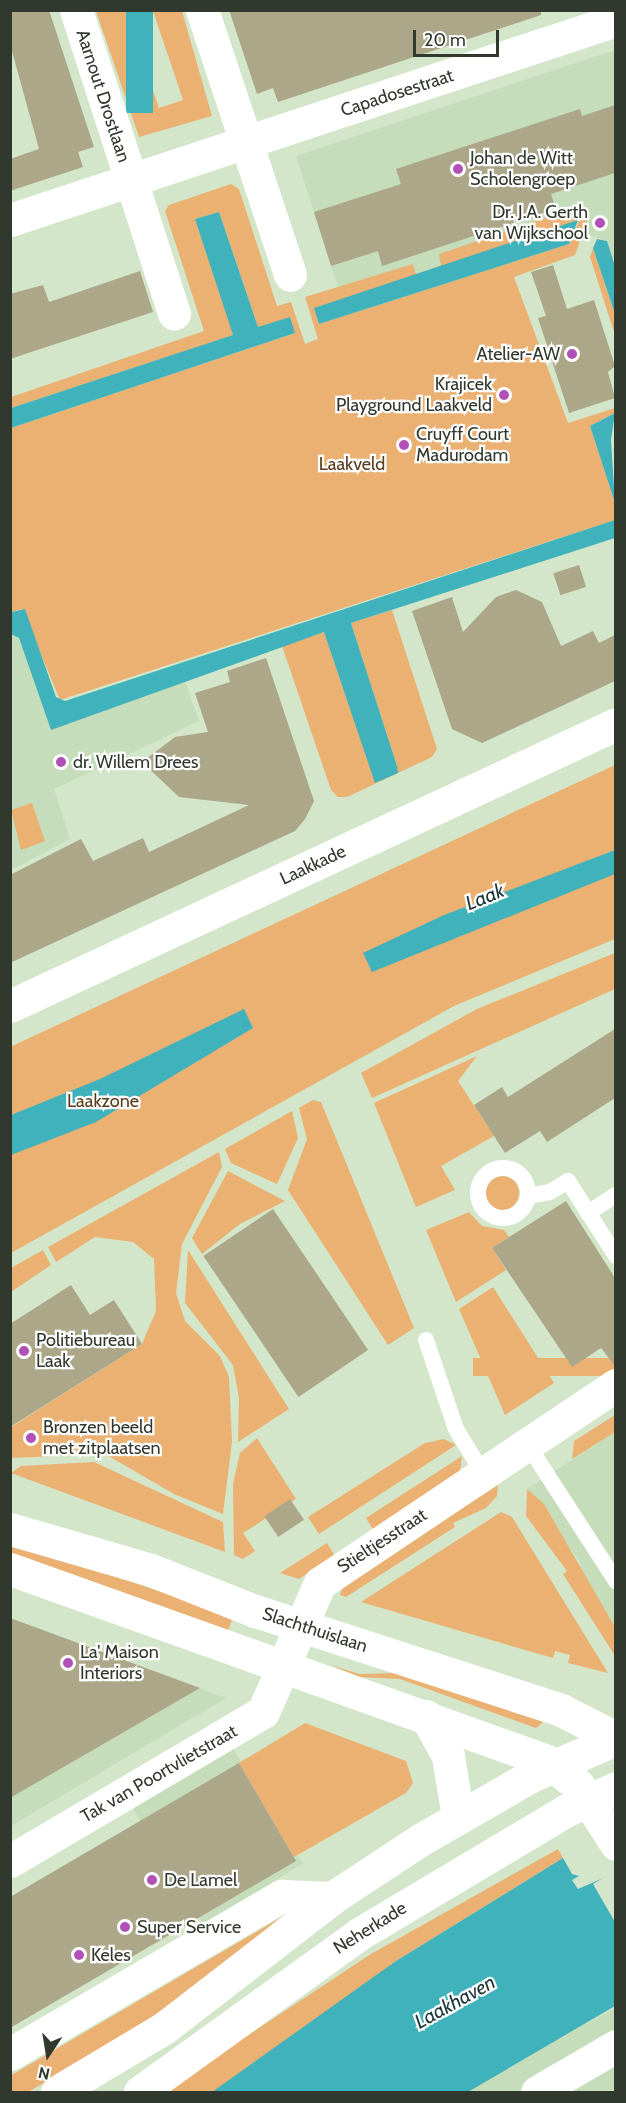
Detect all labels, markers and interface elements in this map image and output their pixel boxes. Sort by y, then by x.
scale bar [416,18,502,56]
street label: Aarnout Drostlaan [71,27,135,165]
text: 20 m [424,29,466,51]
street label: Capadosestraat [338,65,456,121]
place label: Johan de Witt Scholengroep [470,148,575,190]
marker: Johan de Witt Scholengroep [451,162,465,176]
place label: Dr. J.A. Gerth van Wijkschool [474,202,588,244]
marker: Dr. J.A. Gerth van Wijkschool [593,216,607,230]
place label: Atelier-AW [477,343,560,365]
marker: Atelier-AW [565,347,579,361]
place label: Krajicek Playground Laakveld [336,374,492,416]
marker: Krajicek Playground Laakveld [497,388,511,402]
place label: Cruyff Court Madurodam [416,424,509,466]
marker: Cruyff Court Madurodam [397,438,411,452]
park label: Laakveld [319,453,385,475]
place label: dr. Willem Drees [73,751,198,773]
marker: dr. Willem Drees [54,755,68,769]
street label: Laakkade [277,840,349,890]
water label: Laak [462,878,508,916]
park label: Laakzone [67,1090,139,1112]
place label: Politiebureau Laak [36,1330,135,1372]
marker: Politiebureau Laak [17,1344,31,1358]
place label: Bronzen beeld met zitplaatsen [43,1417,161,1460]
marker: Bronzen beeld met zitplaatsen [24,1431,38,1445]
street label: Stieltjesstraat [333,1504,431,1578]
street label: Slachthuislaan [260,1603,370,1657]
place label: La' Maison Interiors [80,1642,159,1684]
marker: La' Maison Interiors [61,1656,75,1670]
street label: Tak van Poortvlietstraat [77,1720,241,1828]
place label: De Lamel [164,1869,237,1891]
marker: De Lamel [145,1873,159,1887]
street label: Neherkade [329,1897,411,1959]
place label: Super Service [137,1916,241,1938]
marker: Super Service [118,1920,132,1934]
place label: Keles [91,1944,131,1966]
marker: Keles [72,1948,86,1962]
water label: Laakhaven [411,1970,499,2034]
north arrow [18,2025,78,2085]
text: N [37,2063,52,2084]

